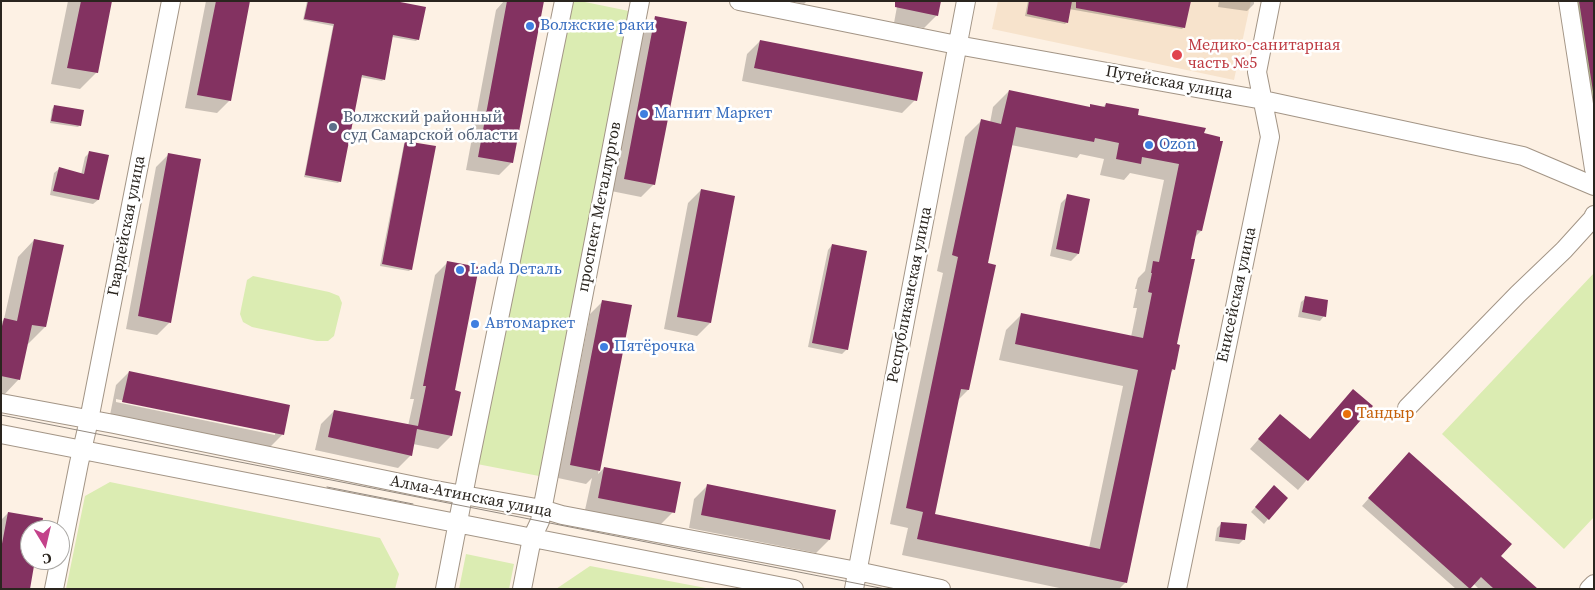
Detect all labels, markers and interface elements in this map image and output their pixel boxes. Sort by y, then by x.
place label: Волжские раки [540,16,655,36]
marker: Волжские раки [524,20,536,32]
place label: Медико-санитарная часть №5 [1188,36,1341,74]
marker: Медико-санитарная часть №5 [1170,48,1184,62]
street label: Путейская улица [1104,62,1234,104]
place label: Магнит Маркет [654,104,772,124]
place label: Волжский районный суд Самарской области [343,108,518,146]
marker: Магнит Маркет [638,108,650,120]
street label: проспект Металлургов [574,120,626,294]
marker: Волжский районный суд Самарской области [327,121,339,133]
place label: Ozon [1159,135,1196,155]
marker: Ozon [1143,139,1155,151]
street label: Гвардейская улица [104,154,150,298]
street label: Республиканская улица [883,205,937,385]
street label: Енисейская улица [1213,226,1261,364]
place label: Lada Dеталь [470,260,562,280]
marker: Lada Dеталь [454,264,466,276]
place label: Автомаркет [485,314,575,334]
marker: Автомаркет [469,318,481,330]
place label: Пятёрочка [614,337,695,357]
marker: Пятёрочка [598,341,610,353]
place label: Тандыр [1357,404,1414,424]
marker: Тандыр [1341,408,1353,420]
street label: Алма-Атинская улица [388,472,554,522]
north arrow [20,520,70,570]
text: С [41,548,53,569]

